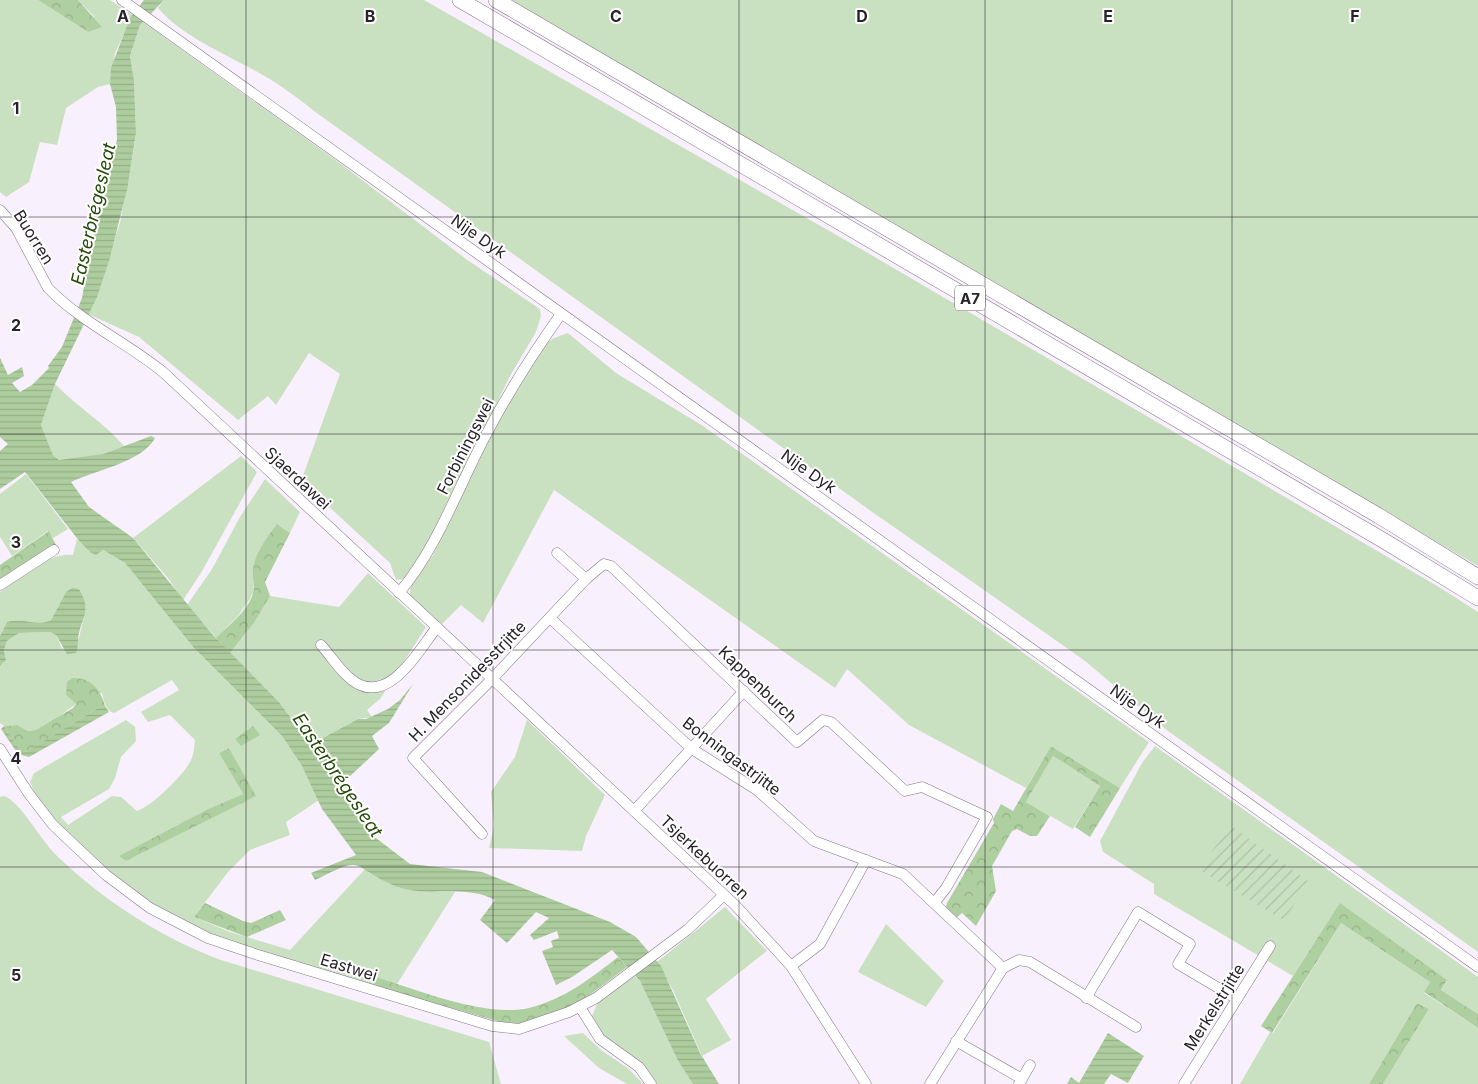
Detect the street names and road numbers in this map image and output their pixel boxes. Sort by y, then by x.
street label: Buorren [10,206,58,268]
street label: Nije Dyk [447,210,511,262]
road number: A7 [955,286,985,310]
street label: Forbiningswei [432,395,498,497]
street label: Sjaerdawei [261,442,335,514]
street label: Nije Dyk [777,445,841,497]
street label: H. Mensonidesstrjitte [404,616,530,746]
street label: Kappenburch [714,641,802,727]
street label: Nije Dyk [1106,680,1170,732]
street label: Bonningastrjitte [679,712,785,800]
street label: Tsjerkebuorren [656,811,754,903]
street label: Eastwei [318,949,380,985]
street label: Merkelstrjitte [1179,960,1249,1054]

